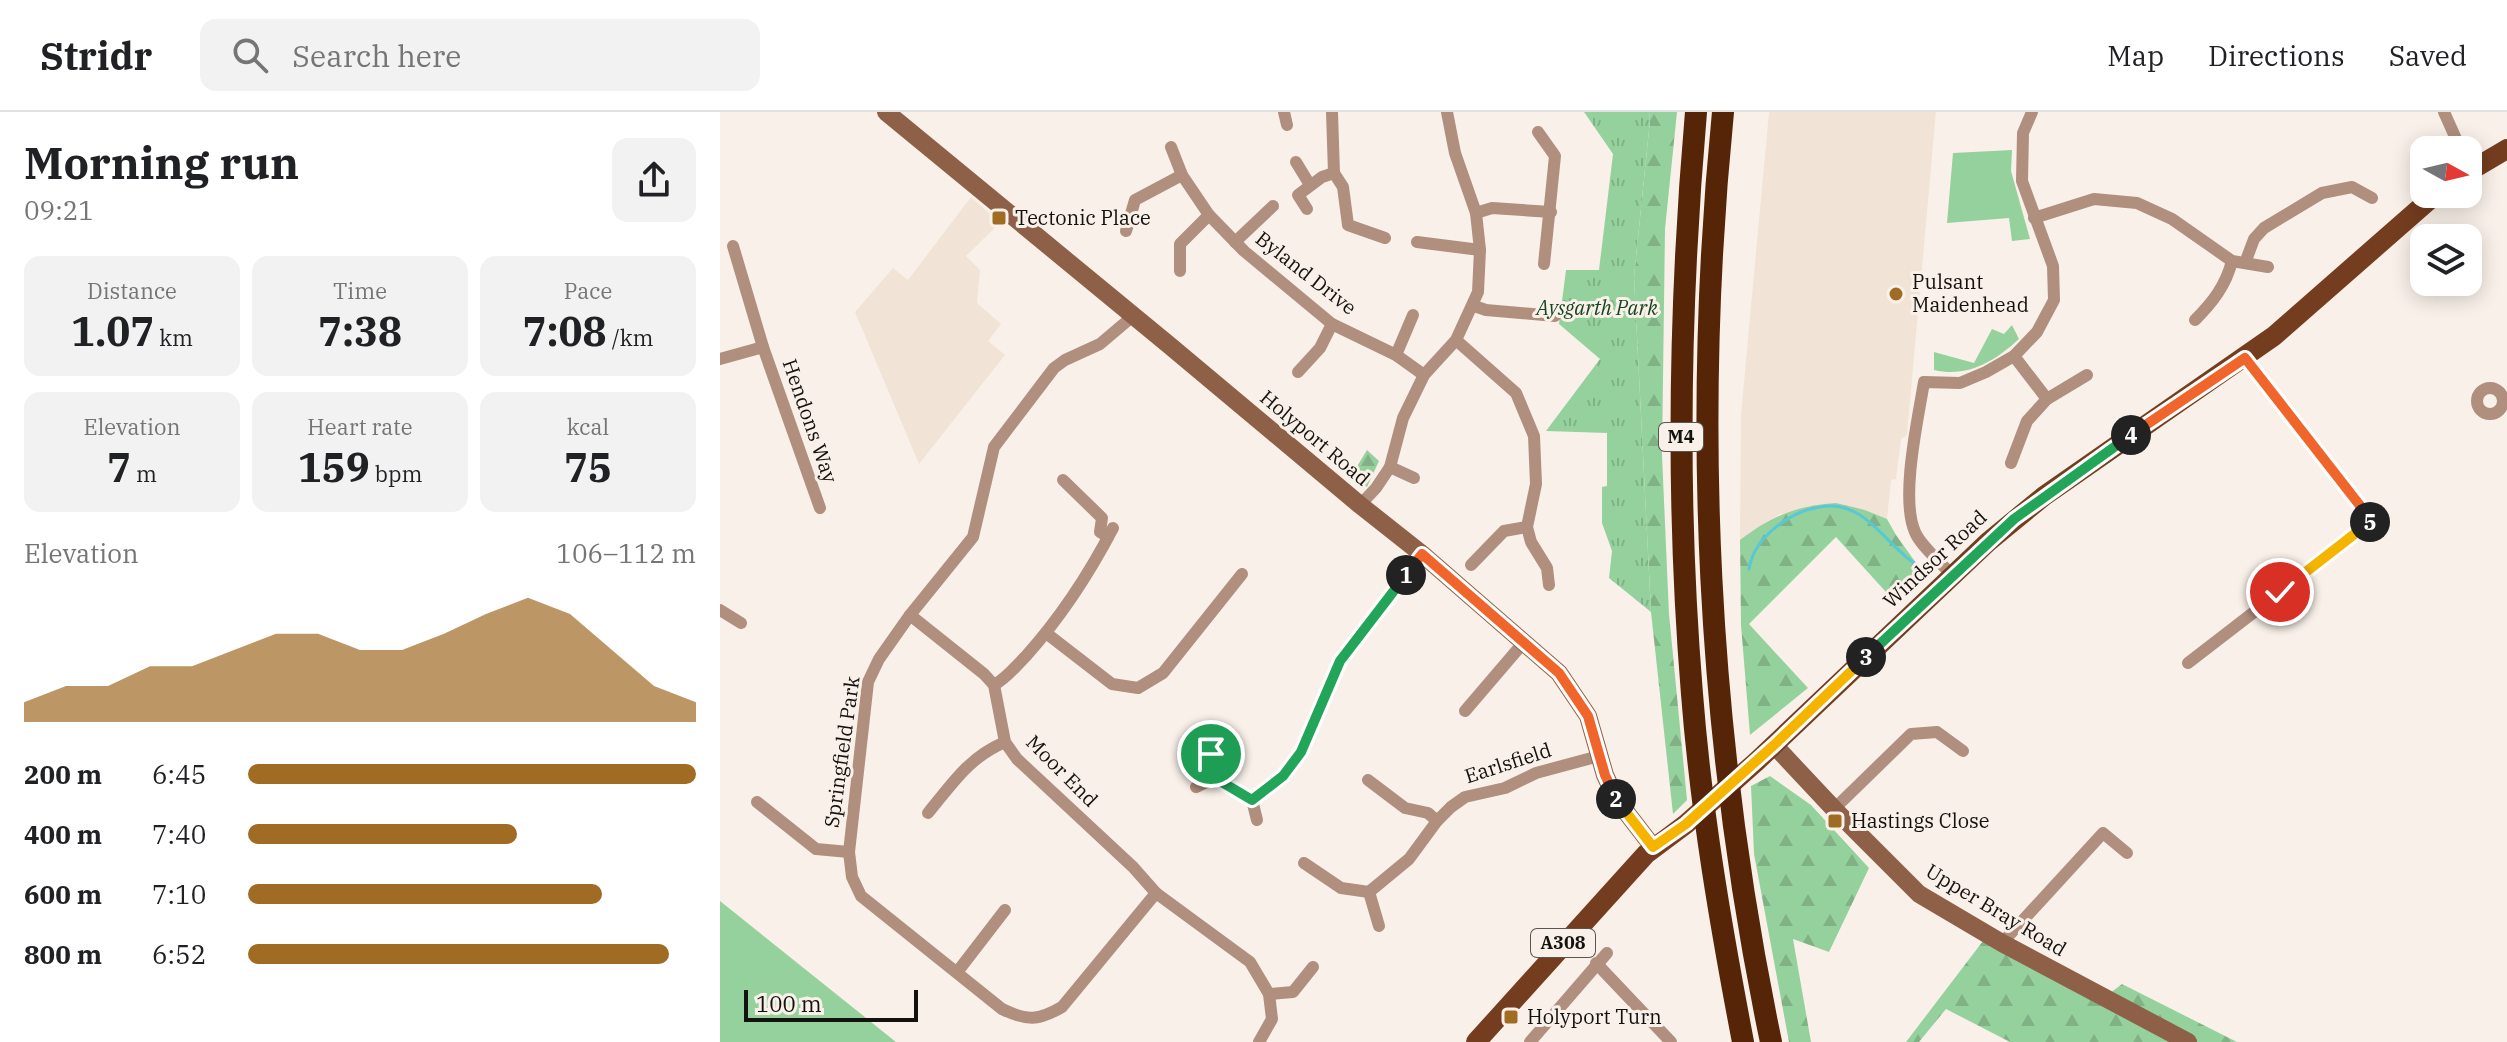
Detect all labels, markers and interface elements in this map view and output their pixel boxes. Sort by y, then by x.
search box [200,19,760,91]
text: Stridr [40,31,152,80]
icon: search [228,33,272,77]
text: Search here [292,36,461,75]
text: Map [2107,37,2164,74]
text: Directions [2208,37,2345,74]
text: Saved [2389,37,2467,74]
text: Morning run [24,134,299,191]
north arrow [2410,136,2482,208]
map controls [2410,136,2482,296]
button: share [612,138,696,222]
text: 09:21 [24,193,94,227]
place label: Tectonic Place [1015,204,1151,231]
marker: Tectonic Place [990,209,1008,227]
button: layers [2410,224,2482,296]
street label: Byland Drive [1250,225,1362,320]
place label: Pulsant Maidenhead [1912,268,2029,318]
text: Distance [87,276,177,305]
text: Time [333,276,387,305]
text: Pace [564,276,612,305]
marker: Pulsant Maidenhead [1887,285,1905,303]
park label: Aysgarth Park [1534,294,1658,321]
text: 1.07 [71,305,154,357]
text: 7:38 [318,305,402,357]
text: 7:08 [522,305,607,357]
text: km [154,323,193,352]
text: /km [607,323,654,352]
street label: Hendons Way [777,355,844,487]
street label: Holyport Road [1255,384,1376,492]
text: Elevation [84,412,180,441]
text: Heart rate [307,412,413,441]
text: kcal [567,412,609,441]
pin: 4 [2111,415,2151,455]
text: 4 [2124,420,2138,449]
road number: M4 [1659,423,1703,451]
text: 7 [107,441,131,493]
text: 159 [298,441,370,493]
text: 75 [564,441,612,493]
text: m [131,459,157,488]
text: bpm [370,459,422,488]
pin: 5 [2350,502,2390,542]
street label: Windsor Road [1877,504,1992,614]
text: 5 [2363,507,2377,536]
text: Elevation [24,536,139,570]
text: 106–112 m [556,536,696,570]
pin: 1 [1386,555,1426,595]
pin [2246,558,2314,626]
text: 1 [1399,560,1413,589]
icon: check [2258,570,2302,614]
pin: 3 [1846,637,1886,677]
text: 3 [1859,642,1873,671]
street label: Springfield Park [818,674,866,829]
pin [1177,720,1245,788]
street label: Moor End [1020,729,1104,813]
icon: arrive [1189,732,1233,776]
street label: Earlsfield [1461,736,1555,789]
text: 200 m [24,757,102,791]
text: 6:45 [152,757,206,791]
pin: 2 [1596,779,1636,819]
text: 2 [1609,784,1623,813]
place label: Hastings Close [1851,807,1989,834]
marker: Hastings Close [1826,812,1844,830]
text: 400 m [24,817,102,851]
text: 7:40 [152,817,206,851]
street label: Upper Bray Road [1921,857,2072,962]
text: 600 m [24,877,102,911]
text: 7:10 [152,877,206,911]
road number: A308 [1531,929,1595,957]
text: 800 m [24,937,102,971]
text: 6:52 [152,937,206,971]
scale bar [744,986,918,1022]
text: 100 m [756,989,822,1018]
place label: Holyport Turn [1527,1003,1662,1030]
marker: Holyport Turn [1502,1008,1520,1026]

